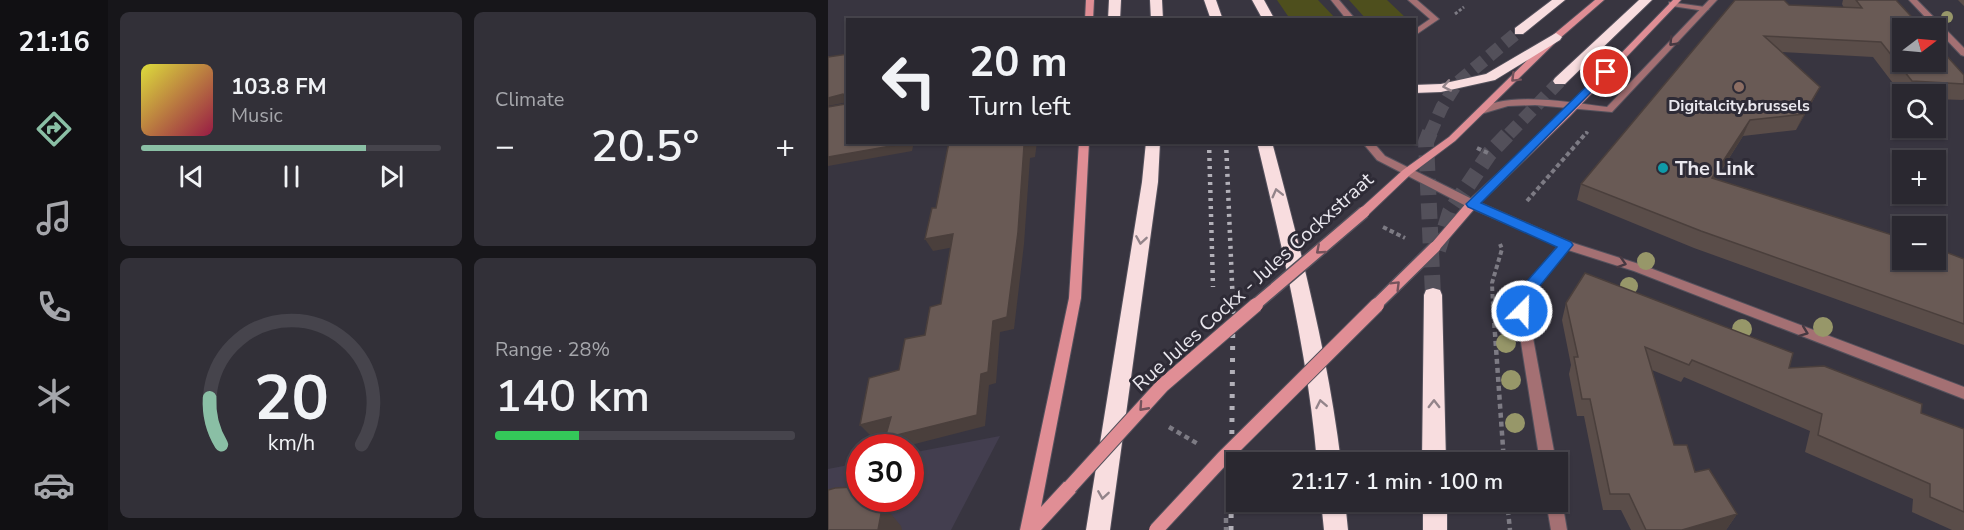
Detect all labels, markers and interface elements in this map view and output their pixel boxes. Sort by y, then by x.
north arrow [1892,18,1946,72]
map controls [1892,18,1946,270]
text: 21:16 [18,24,90,61]
text: 20 m [969,34,1068,91]
one-way arrow [1669,36,1680,46]
icon: left [870,42,948,120]
pin [1580,46,1631,97]
icon: arrive [1589,55,1622,88]
one-way arrow [1511,71,1522,82]
text: 103.8 FM [231,72,327,102]
one-way arrow [1442,79,1452,92]
marker: Digitalcity.brussels [1732,80,1746,94]
button: search [1892,84,1946,138]
text: Climate [495,86,564,113]
text: Turn left [969,88,1070,125]
place label: Digitalcity.brussels [1668,95,1810,117]
text: Music [231,102,283,129]
icon: directions [33,108,75,150]
text: 20.5° [591,116,699,177]
text: − [495,124,515,169]
text: + [775,124,795,169]
button: + [1892,150,1946,204]
place label: The Link [1675,155,1755,182]
icon: previous [175,160,208,193]
icon: pause [275,160,308,193]
icon: next [375,160,408,193]
marker: The Link [1656,161,1670,175]
street label: Rue Jules Cockx - Jules Cockxstraat [1127,166,1380,397]
one-way arrow [1272,188,1285,198]
icon: music [33,197,75,239]
button: − [1892,216,1946,270]
one-way arrow [1136,235,1148,245]
one-way arrow [1316,243,1327,254]
one-way arrow [1616,255,1627,268]
position arrow [1490,279,1554,343]
one-way arrow [1388,282,1399,293]
icon: phone [33,286,75,328]
one-way arrow [1799,324,1809,337]
text: Range · 28% [495,336,610,363]
text: 20 [254,356,328,441]
text: 140 km [495,366,650,427]
icon: climate [33,375,75,417]
one-way arrow [1316,399,1329,409]
one-way arrow [1428,399,1440,408]
one-way arrow [1139,400,1150,411]
text: km/h [267,428,315,458]
speed limit sign: 30 [846,434,924,512]
icon: car [33,464,75,506]
text: 21:17 · 1 min · 100 m [1291,467,1503,497]
one-way arrow [1098,491,1110,500]

